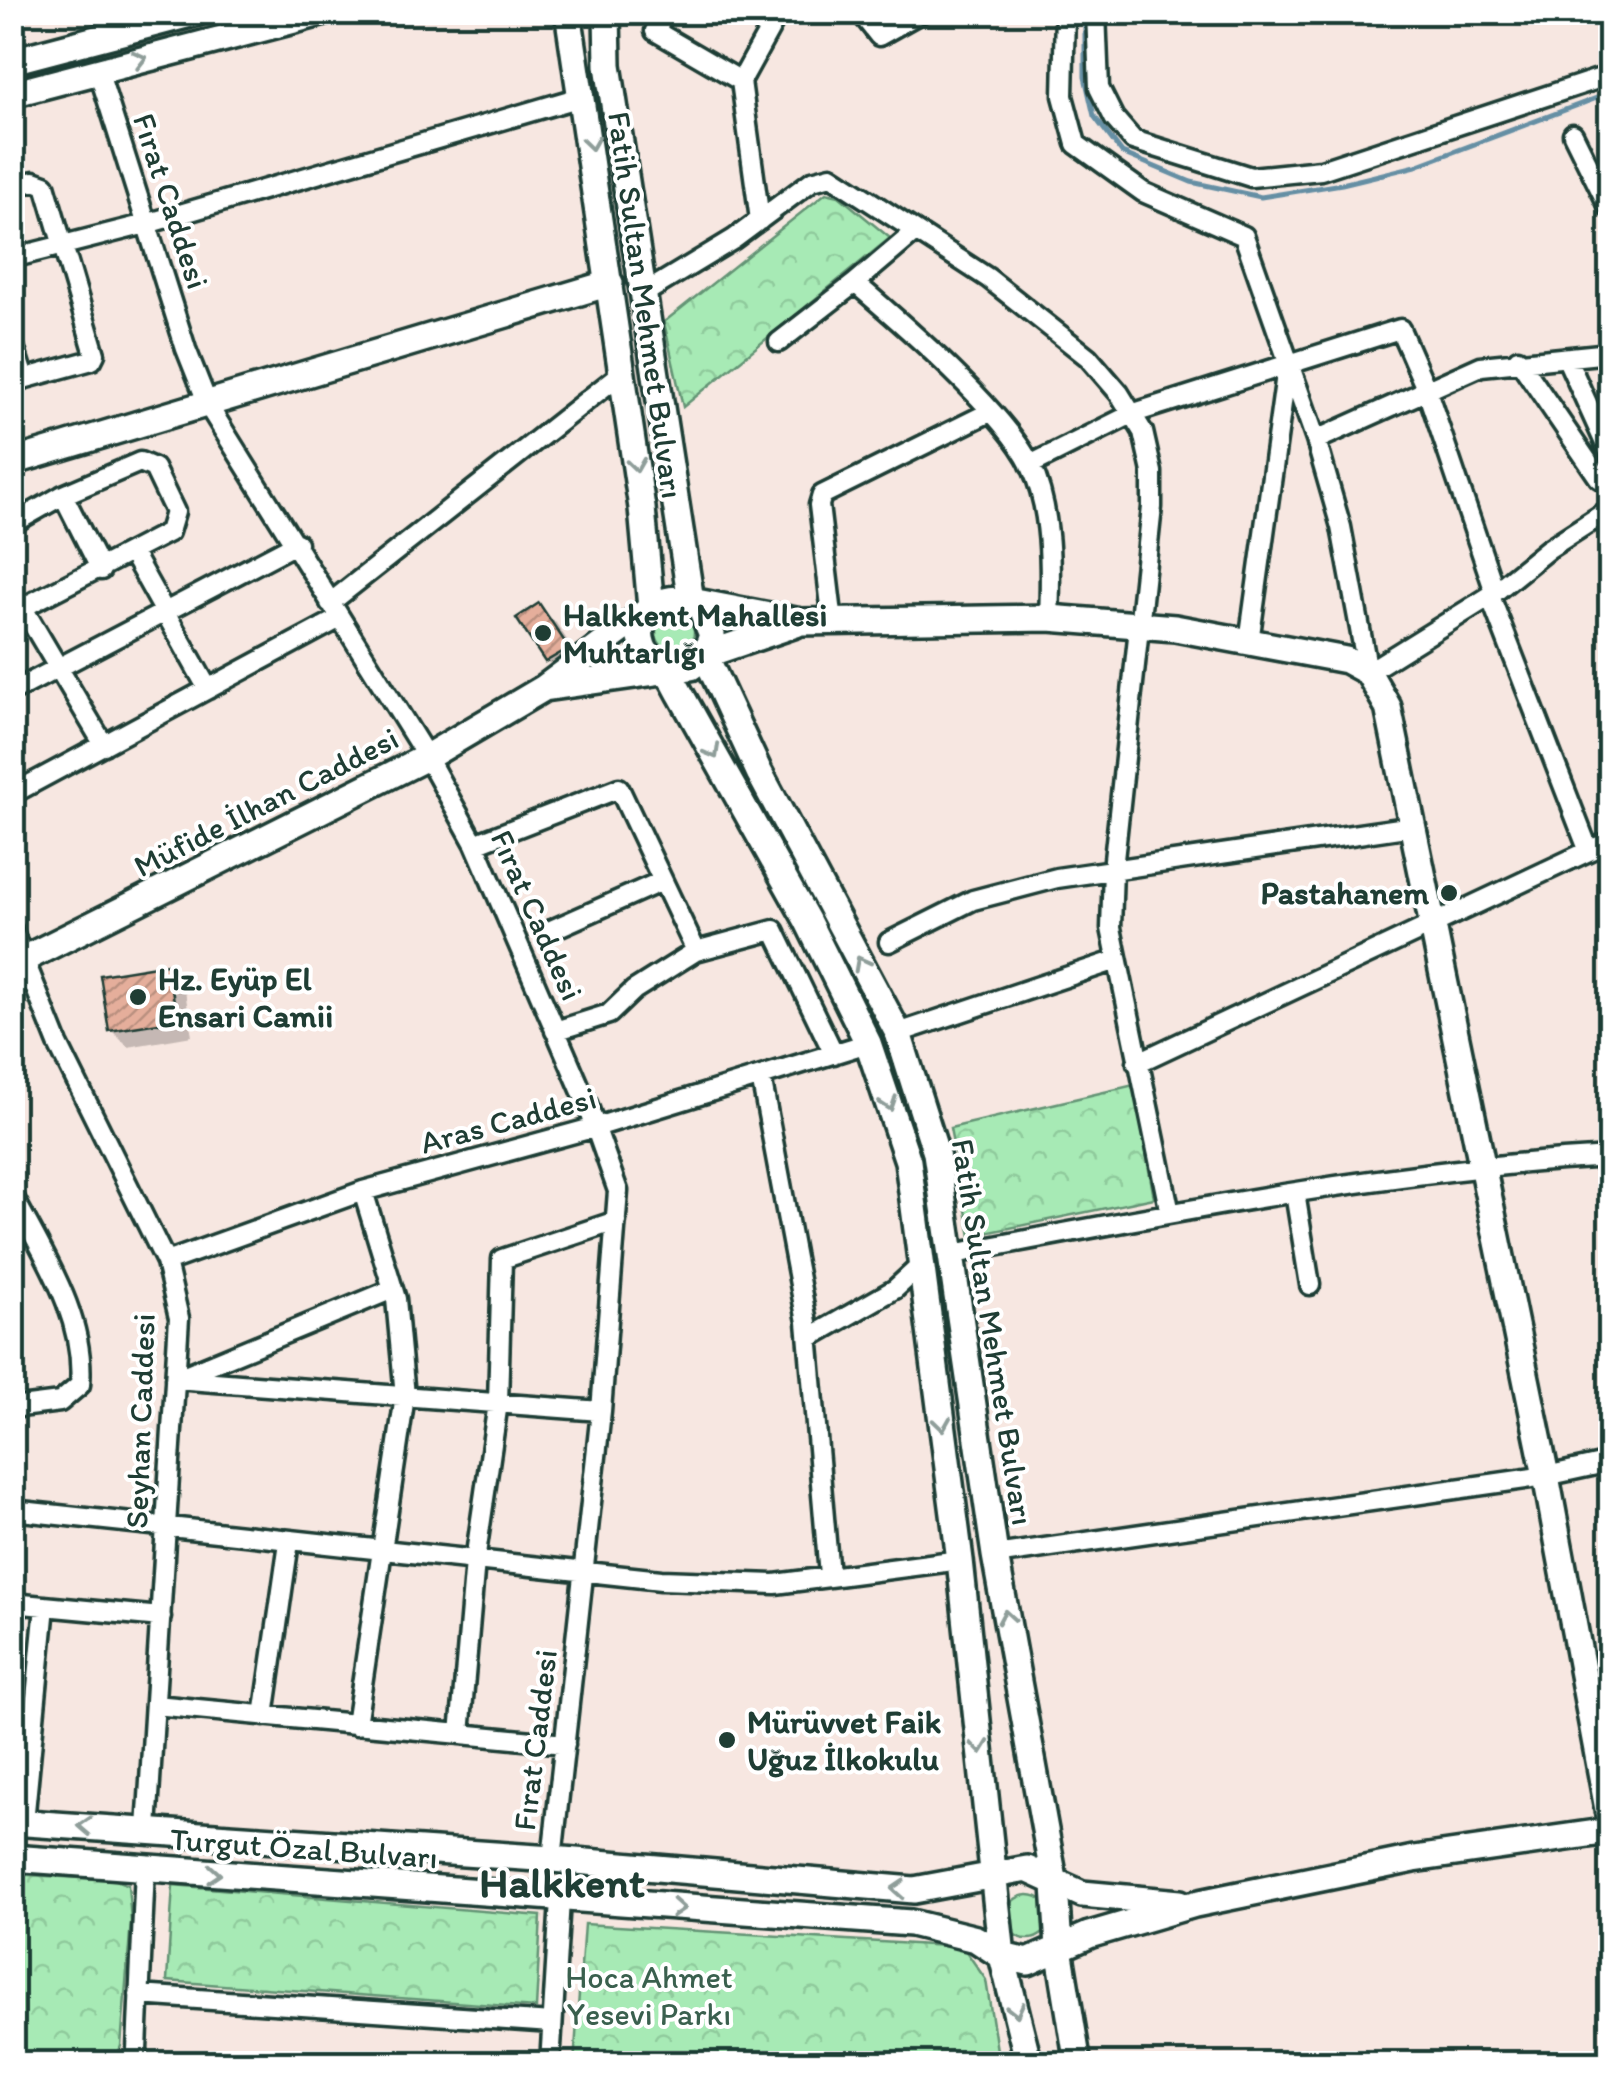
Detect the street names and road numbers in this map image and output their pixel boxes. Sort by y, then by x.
street label: Fırat Caddesi [125,109,217,293]
street label: Fatih Sultan Mehmet Bulvarı [600,109,692,501]
street label: Müfide İlhan Caddesi [127,719,405,885]
street label: Fırat Caddesi [483,824,591,1006]
street label: Aras Caddesi [416,1078,600,1162]
street label: Fatih Sultan Mehmet Bulvarı [944,1136,1042,1528]
street label: Seyhan Caddesi [117,1313,163,1529]
street label: Fırat Caddesi [505,1647,565,1833]
street label: Turgut Özal Bulvarı [169,1820,439,1876]

